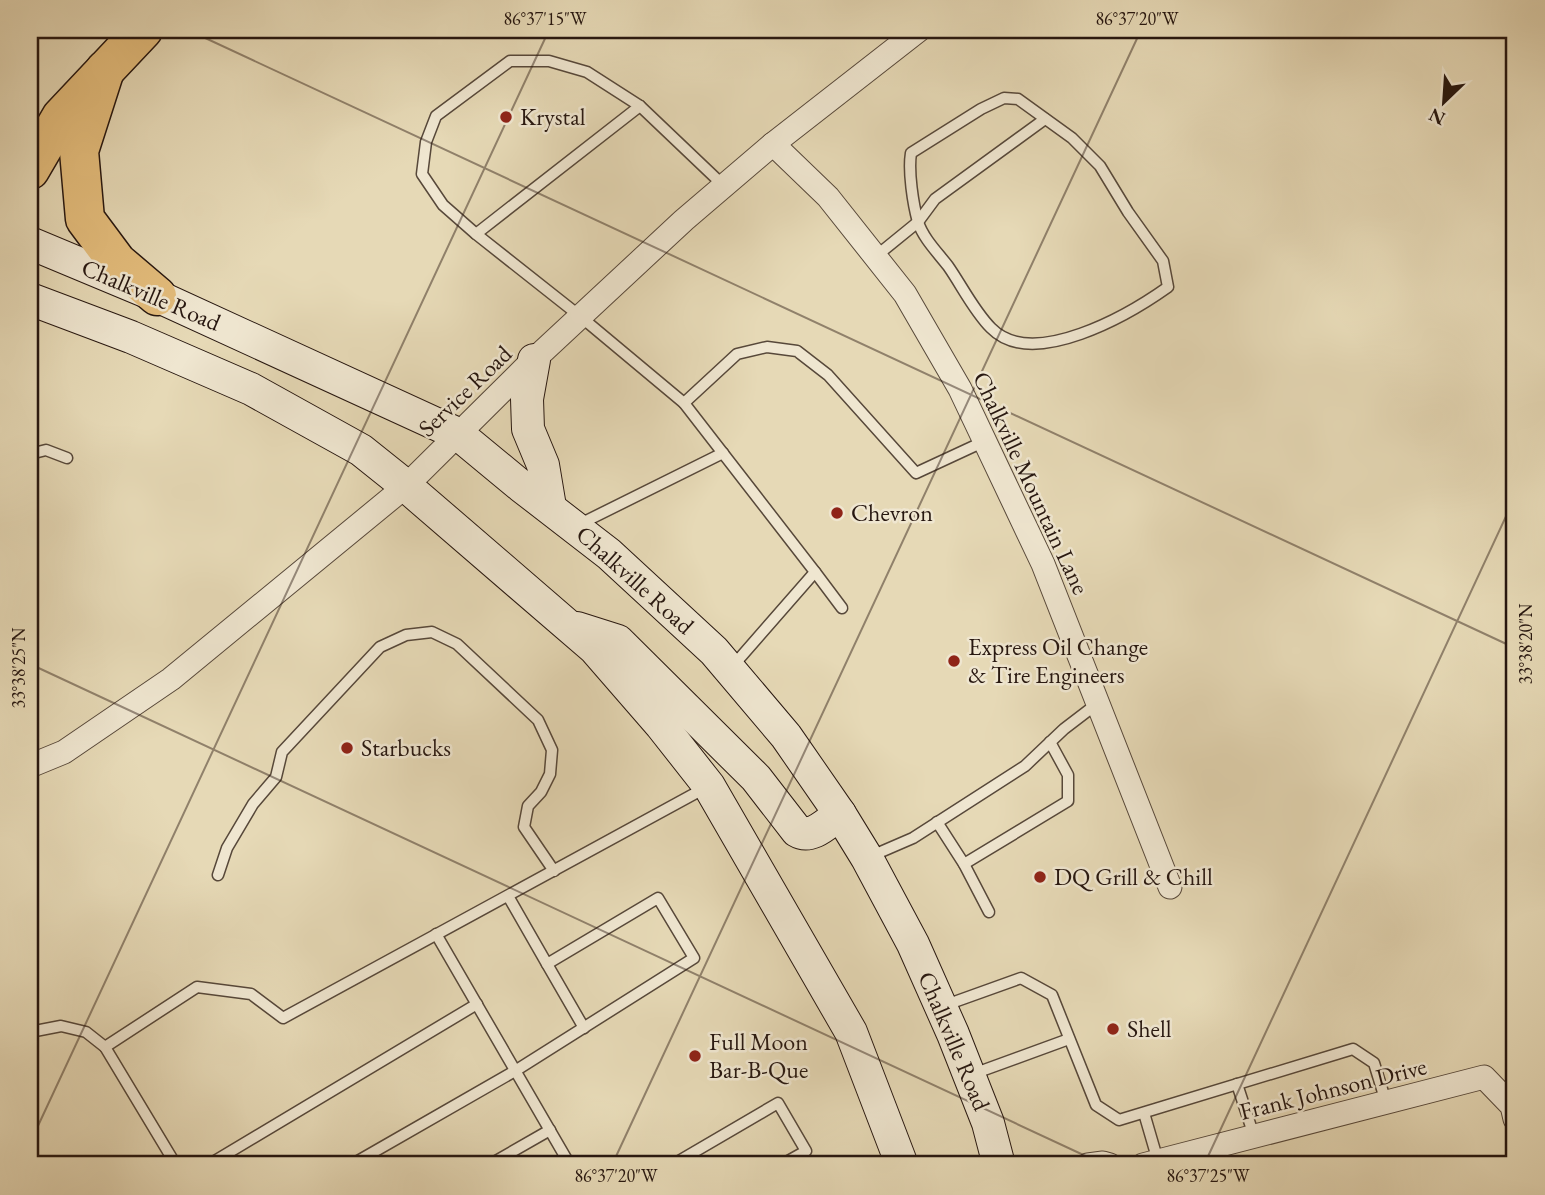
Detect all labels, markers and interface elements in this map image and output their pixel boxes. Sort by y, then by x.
text: 86°37'15"W [503,7,587,30]
text: 86°37'20"W [1095,7,1179,30]
north arrow [1408,66,1478,136]
place label: Krystal [520,101,586,132]
text: N [1424,102,1449,132]
marker: Krystal [498,109,514,125]
street label: Chalkville Road [77,251,226,338]
street label: Service Road [411,338,519,443]
street label: Chalkville Mountain Lane [966,366,1097,599]
place label: Chevron [851,497,933,528]
marker: Chevron [829,505,845,521]
street label: Chalkville Road [570,518,701,641]
text: 33°38'20"N [1514,603,1537,684]
text: 33°38'25"N [7,627,30,708]
place label: Express Oil Change & Tire Engineers [968,631,1148,690]
marker: Express Oil Change & Tire Engineers [946,653,962,669]
place label: Starbucks [361,732,451,763]
marker: Starbucks [339,740,355,756]
place label: DQ Grill & Chill [1054,861,1213,892]
marker: DQ Grill & Chill [1032,869,1048,885]
street label: Chalkville Road [911,966,998,1116]
place label: Shell [1127,1013,1172,1044]
marker: Shell [1105,1021,1121,1037]
place label: Full Moon Bar-B-Que [709,1026,808,1085]
marker: Full Moon Bar-B-Que [687,1048,703,1064]
street label: Frank Johnson Drive [1236,1050,1430,1127]
text: 86°37'20"W [574,1164,658,1187]
text: 86°37'25"W [1166,1164,1250,1187]

